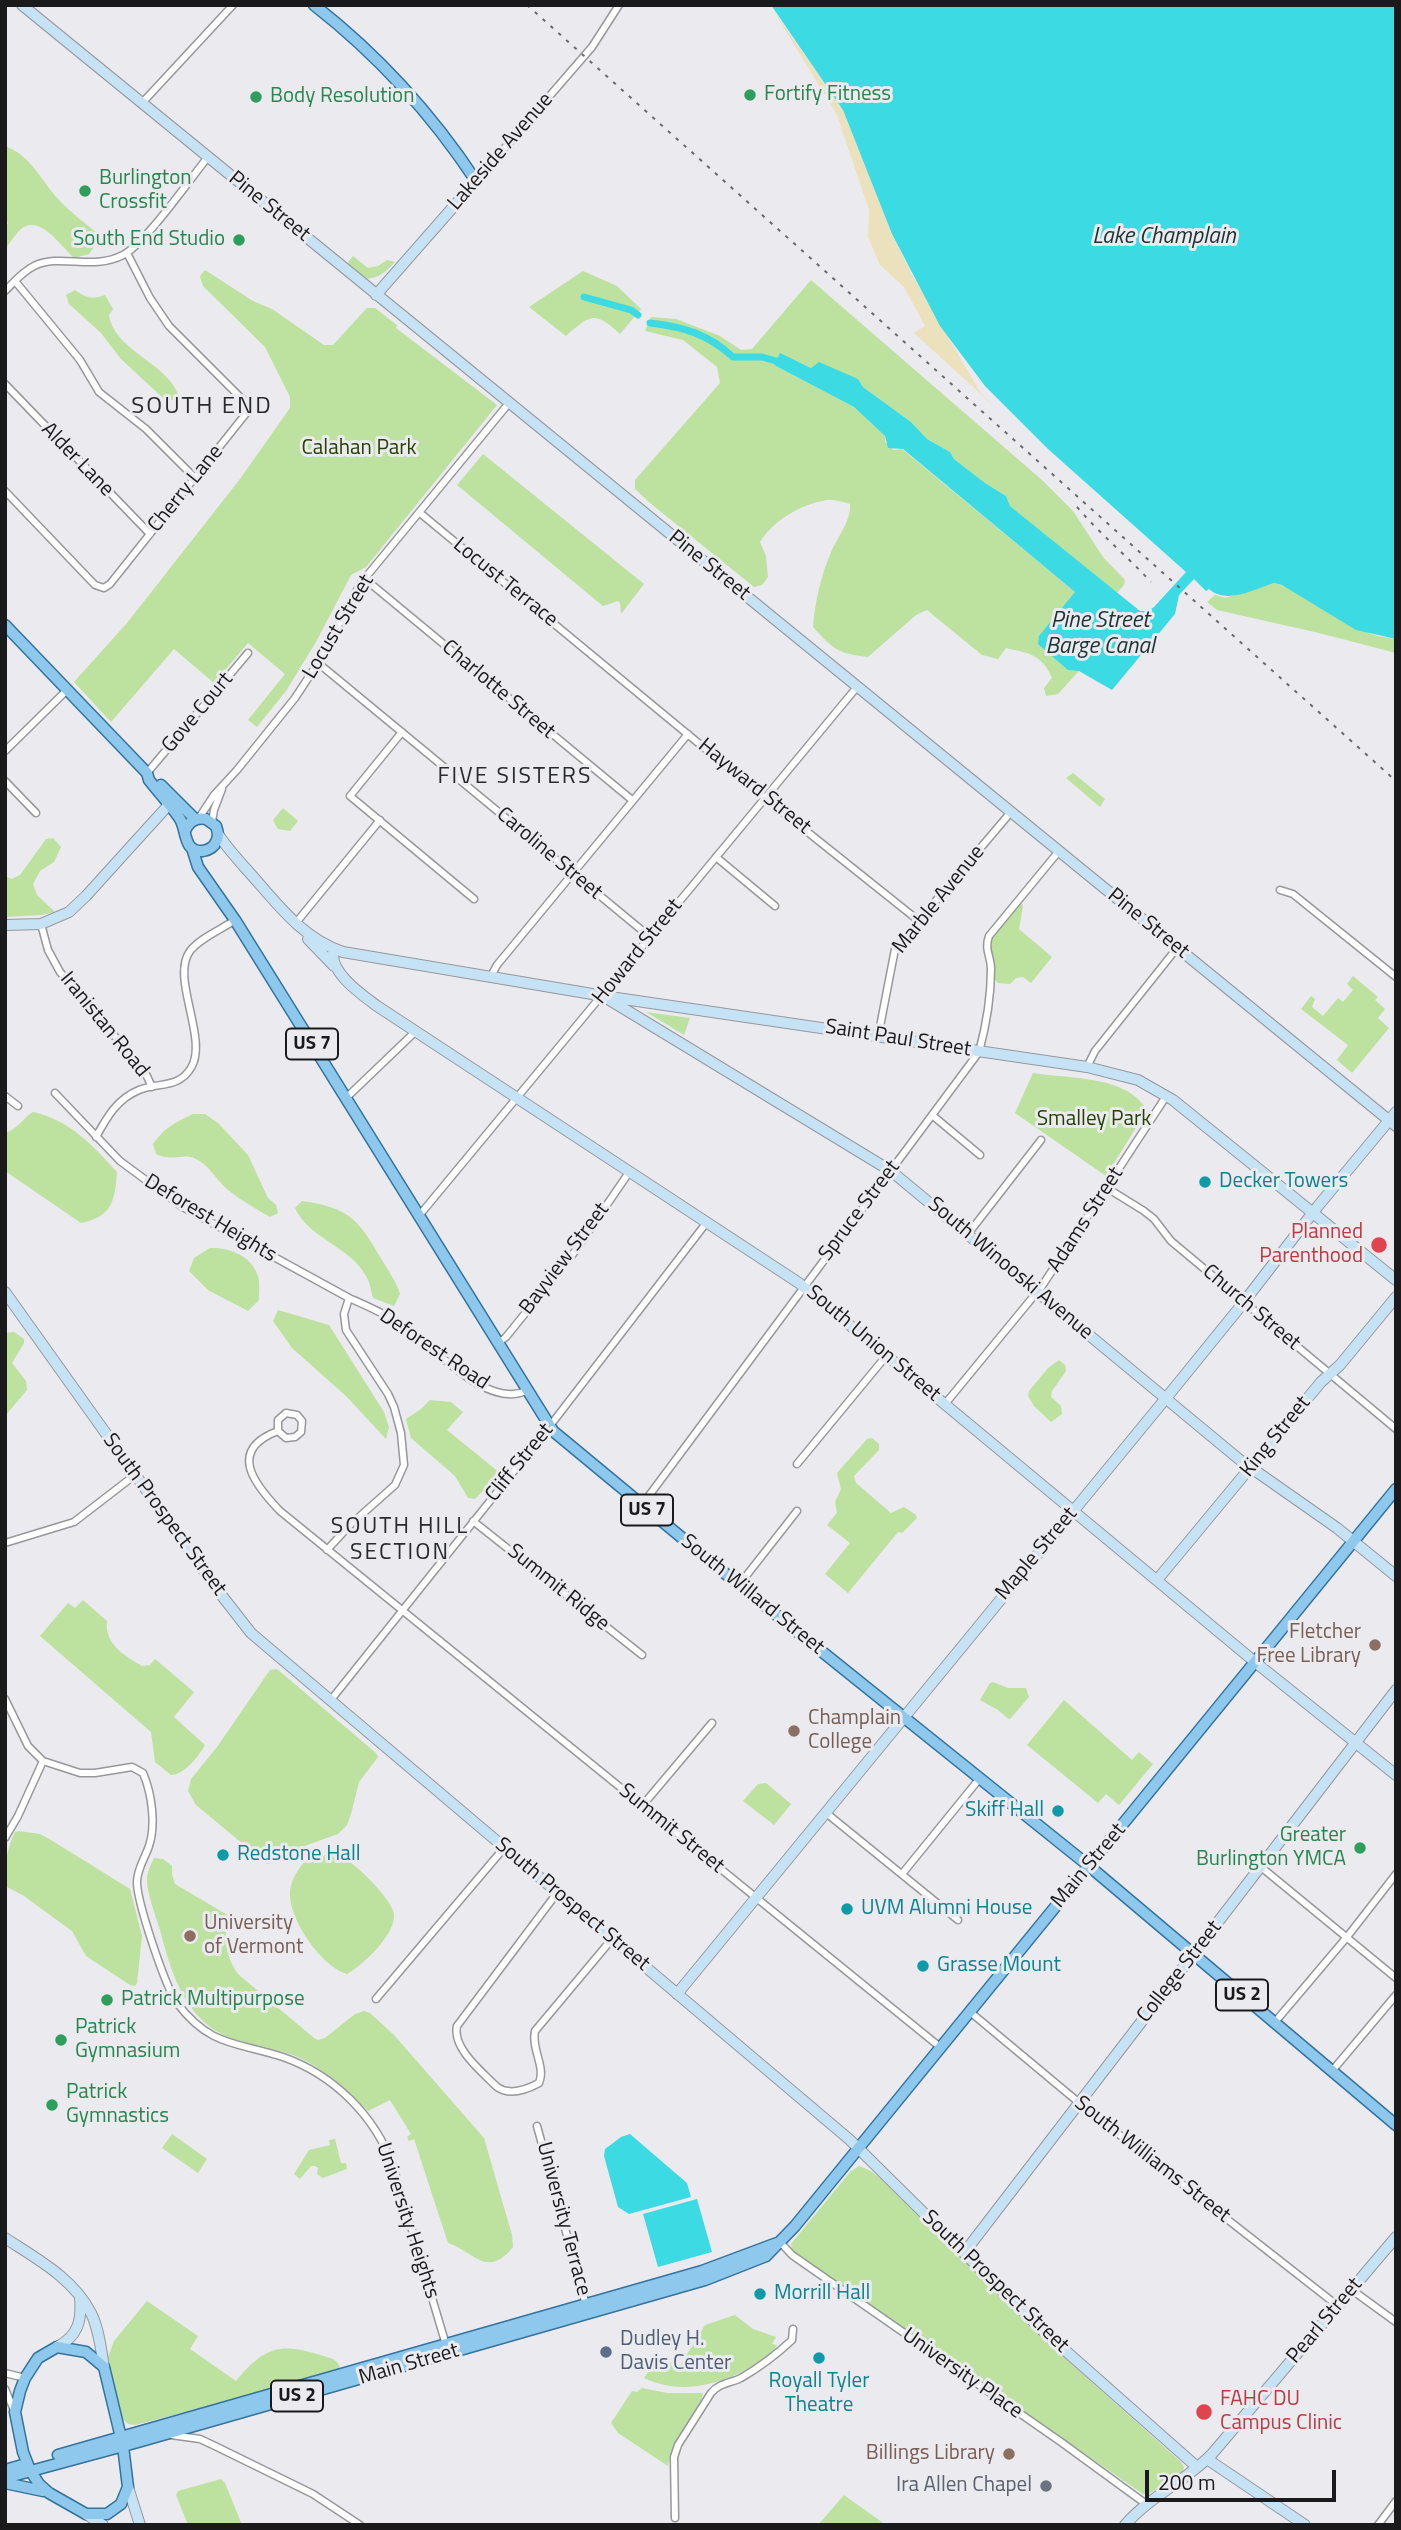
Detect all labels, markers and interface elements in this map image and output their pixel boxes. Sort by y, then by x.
place label: Fortify Fitness [764,82,891,108]
place label: Body Resolution [270,84,414,110]
marker: Fortify Fitness [742,87,758,103]
street label: Lakeside Avenue [443,88,559,216]
marker: Body Resolution [248,89,264,105]
place label: Burlington Crossfit [99,166,192,216]
street label: Pine Street [223,166,315,248]
marker: Burlington Crossfit [77,183,93,199]
water label: Lake Champlain [1092,223,1236,251]
place label: South End Studio [73,227,225,253]
marker: South End Studio [231,232,247,248]
district label: SOUTH END [132,393,272,421]
street label: Alder Lane [35,418,119,502]
park label: Calahan Park [301,436,417,462]
street label: Cherry Lane [143,440,229,538]
street label: Pine Street [663,525,755,607]
street label: Locust Terrace [448,533,562,633]
street label: Locust Street [298,570,380,684]
water label: Pine Street Barge Canal [1045,607,1155,661]
street label: Charlotte Street [436,635,560,745]
street label: Gove Court [157,668,239,758]
street label: Hayward Street [692,734,816,840]
district label: FIVE SISTERS [439,763,591,791]
street label: Caroline Street [491,803,607,905]
street label: Marble Avenue [888,841,990,959]
street label: Pine Street [1102,883,1194,965]
street label: Howard Street [588,894,688,1010]
street label: Iranistan Road [54,967,154,1083]
street label: Saint Paul Street [823,1015,973,1063]
road number: US 7 [286,1028,338,1060]
park label: Smalley Park [1037,1107,1151,1133]
street label: Spruce Street [814,1156,906,1266]
street label: Adams Street [1043,1163,1129,1277]
place label: Decker Towers [1219,1169,1348,1195]
street label: Deforest Heights [139,1170,281,1268]
marker: Decker Towers [1197,1174,1213,1190]
street label: South Winooski Avenue [922,1192,1098,1346]
street label: Bayview Street [515,1198,615,1320]
place label: Planned Parenthood [1259,1220,1363,1270]
marker: Planned Parenthood [1369,1235,1389,1255]
street label: Church Street [1197,1260,1305,1356]
street label: South Union Street [801,1281,945,1407]
street label: Deforest Road [374,1304,494,1396]
street label: King Street [1236,1391,1316,1483]
street label: Cliff Street [481,1419,559,1507]
street label: South Prospect Street [97,1429,231,1601]
road number: US 7 [621,1494,673,1526]
street label: Maple Street [991,1502,1083,1606]
district label: SOUTH HILL SECTION [332,1513,468,1567]
street label: South Willard Street [675,1529,829,1661]
street label: Summit Ridge [502,1539,614,1637]
place label: Fletcher Free Library [1257,1620,1361,1670]
marker: Fletcher Free Library [1367,1637,1383,1653]
place label: Champlain College [808,1706,901,1756]
marker: Champlain College [786,1723,802,1739]
street label: Summit Street [613,1779,729,1879]
place label: Skiff Hall [965,1798,1044,1824]
marker: Skiff Hall [1050,1803,1066,1819]
street label: Main Street [1046,1819,1132,1913]
place label: Greater Burlington YMCA [1196,1823,1346,1873]
street label: South Prospect Street [490,1833,654,1977]
marker: Greater Burlington YMCA [1352,1840,1368,1856]
place label: Redstone Hall [237,1842,361,1868]
marker: Redstone Hall [215,1847,231,1863]
place label: UVM Alumni House [861,1896,1032,1922]
marker: UVM Alumni House [839,1901,855,1917]
place label: University of Vermont [204,1911,303,1961]
street label: College Street [1132,1916,1228,2028]
marker: University of Vermont [182,1928,198,1944]
place label: Grasse Mount [937,1953,1061,1979]
marker: Grasse Mount [915,1958,931,1974]
road number: US 2 [1216,1980,1268,2010]
place label: Patrick Multipurpose [121,1987,305,2013]
marker: Patrick Multipurpose [99,1992,115,2008]
place label: Patrick Gymnasium [75,2015,180,2065]
marker: Patrick Gymnasium [53,2032,69,2048]
place label: Patrick Gymnastics [66,2080,169,2130]
street label: South Williams Street [1069,2091,1235,2229]
marker: Patrick Gymnastics [44,2097,60,2113]
street label: University Terrace [530,2139,596,2299]
street label: University Heights [370,2140,444,2302]
street label: South Prospect Street [916,2205,1074,2359]
street label: Pearl Street [1282,2273,1368,2369]
place label: Morrill Hall [774,2281,870,2307]
marker: Morrill Hall [752,2286,768,2302]
street label: University Place [897,2323,1027,2425]
place label: Dudley H. Davis Center [620,2327,731,2377]
street label: Main Street [356,2339,462,2391]
marker: Dudley H. Davis Center [598,2344,614,2360]
marker: Royall Tyler Theatre [811,2350,827,2366]
place label: Royall Tyler Theatre [769,2369,869,2419]
road number: US 2 [271,2380,323,2412]
place label: FAHC DU Campus Clinic [1220,2387,1342,2437]
marker: FAHC DU Campus Clinic [1194,2402,1214,2422]
place label: Billings Library [866,2441,995,2467]
marker: Billings Library [1001,2446,1017,2462]
scale bar [1149,2456,1340,2500]
text: 200 m [1158,2466,1215,2498]
place label: Ira Allen Chapel [896,2473,1032,2499]
marker: Ira Allen Chapel [1038,2478,1054,2494]

